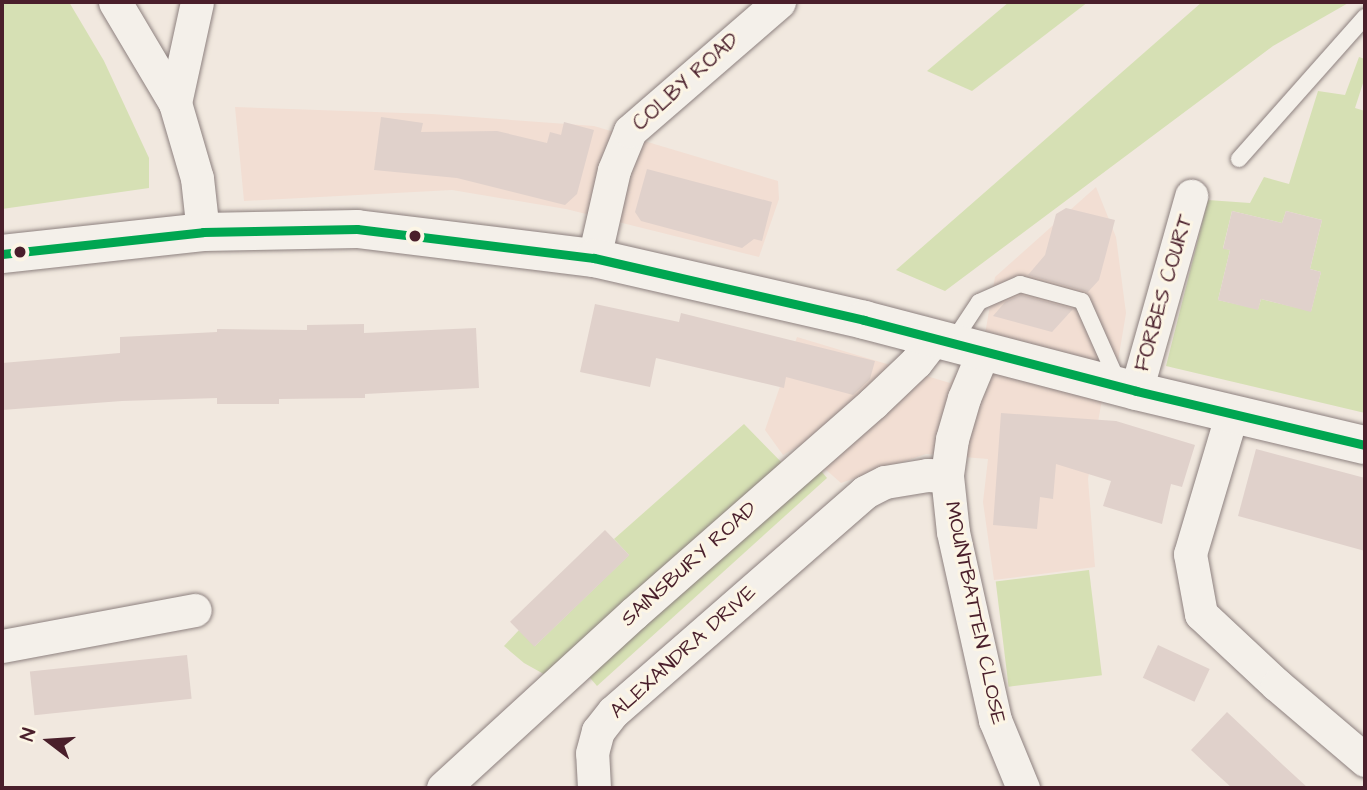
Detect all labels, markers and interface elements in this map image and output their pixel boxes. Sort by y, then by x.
street label: COLBY ROAD [628,28,744,136]
street label: FORBES COURT [1130,212,1198,374]
unlabelled marker [408,229,422,243]
unlabelled marker [13,245,27,259]
street label: SAINSBURY ROAD [616,496,762,632]
street label: MOUNTBATTEN CLOSE [939,499,1011,727]
street label: ALEXANDRA DRIVE [605,580,761,724]
north arrow [14,706,84,776]
text: N [14,725,43,744]

